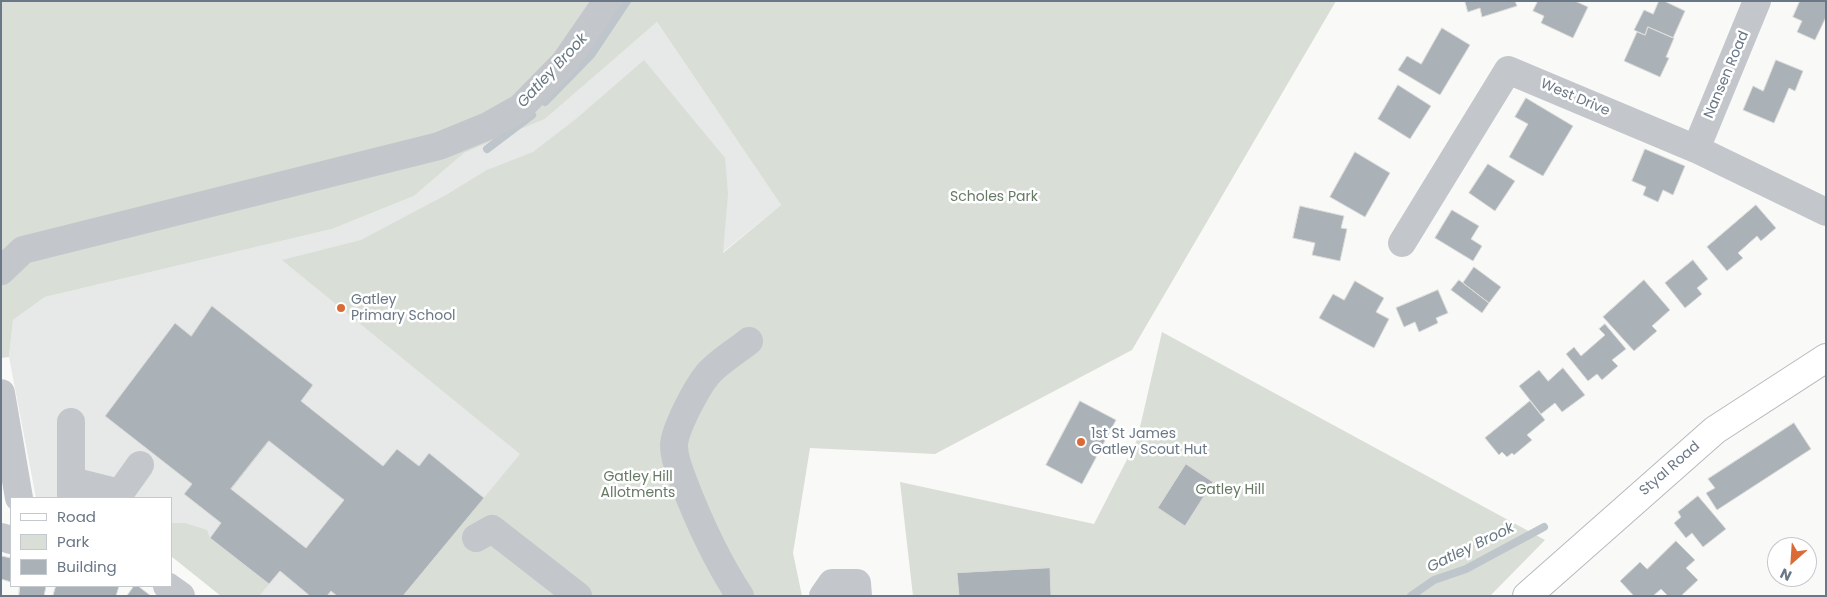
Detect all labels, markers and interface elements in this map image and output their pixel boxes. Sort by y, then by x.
street label: Nansen Road [1701,29,1753,121]
water label: Gatley Brook [514,30,592,112]
street label: West Drive [1538,76,1612,120]
park label: Scholes Park [950,189,1038,205]
place label: Gatley Primary School [351,292,456,324]
marker: Gatley Primary School [335,302,347,314]
place label: 1st St James Gatley Scout Hut [1091,426,1207,458]
marker: 1st St James Gatley Scout Hut [1075,436,1087,448]
street label: Styal Road [1636,438,1704,500]
park label: Gatley Hill Allotments [601,469,675,502]
park label: Gatley Hill [1195,482,1265,498]
legend [10,497,172,587]
text: Road [57,506,96,527]
water label: Gatley Brook [1424,519,1518,577]
text: Park [57,531,89,552]
north arrow [1767,537,1817,587]
text: Building [57,556,117,577]
text: N [1777,563,1795,586]

